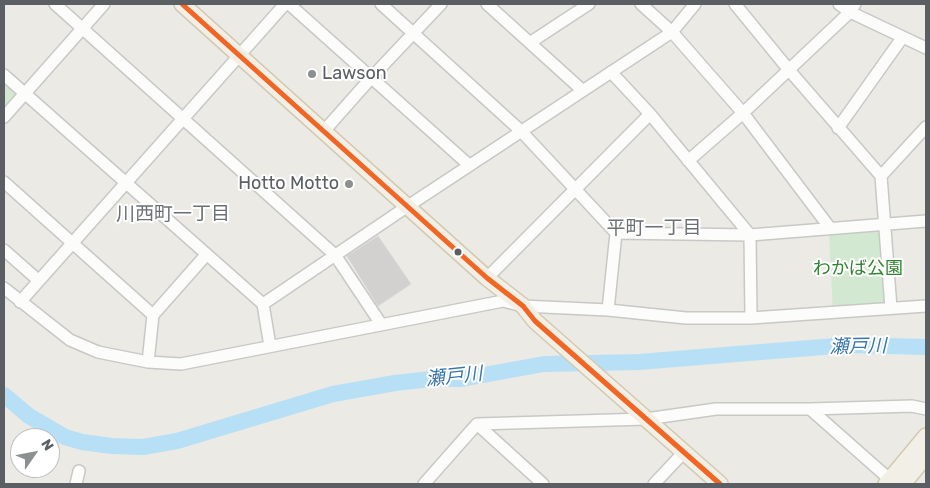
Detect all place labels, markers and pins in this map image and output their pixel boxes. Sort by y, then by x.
place label: Lawson [322,63,387,85]
marker: Lawson [306,68,318,80]
place label: Hotto Motto [238,173,339,195]
marker: Hotto Motto [343,178,355,190]
unlabelled marker [453,247,463,257]

